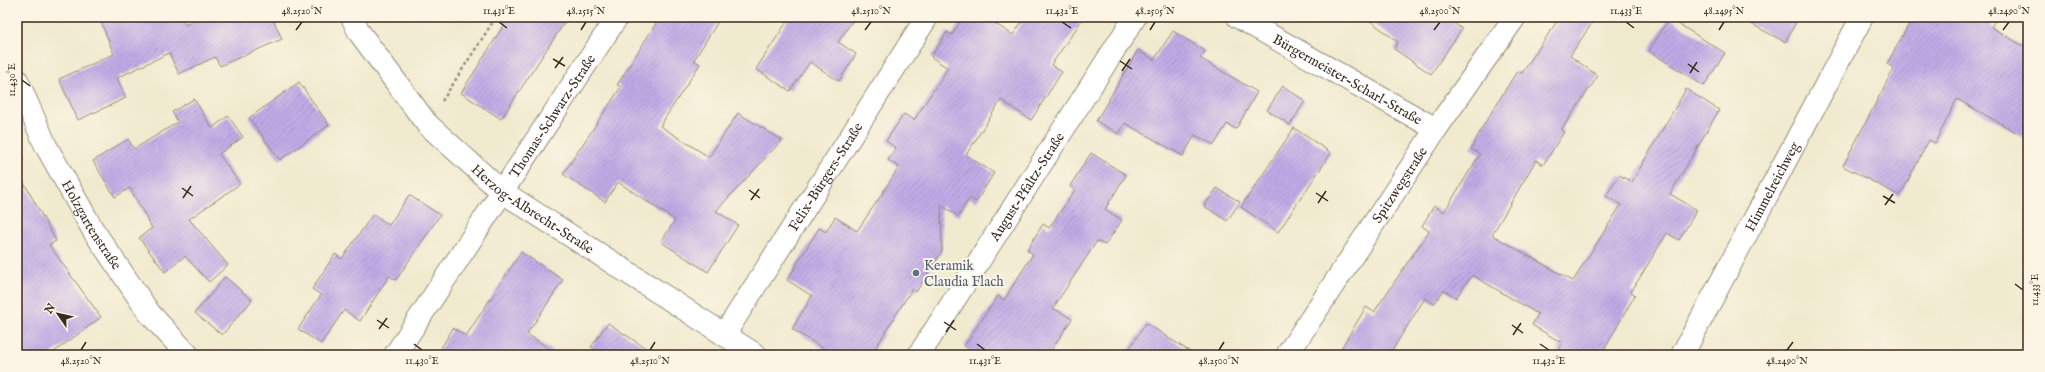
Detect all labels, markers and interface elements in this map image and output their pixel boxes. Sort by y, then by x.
text: 48.2520°N [282,5,323,18]
text: 11.431°E [483,5,515,18]
text: 48.2515°N [567,5,606,18]
text: 48.2510°N [851,5,891,18]
text: 11.432°E [1045,5,1079,18]
text: 48.2505°N [1135,5,1175,18]
text: 48.2500°N [1420,5,1461,18]
text: 11.433°E [1610,5,1642,18]
text: 48.2495°N [1704,5,1745,18]
text: 48.2490°N [1988,5,2030,18]
street label: Bürgermeister-Scharl-Straße [1269,31,1426,130]
street label: Thomas-Schwarz-Straße [506,51,600,182]
text: 11.430°E [6,63,19,97]
street label: Felix-Bürgers-Straße [785,119,868,235]
street label: August-Pfaltz-Straße [986,129,1069,246]
street label: Himmelreichweg [1741,138,1804,235]
street label: Spitzwegstraße [1369,143,1432,227]
street label: Herzog-Albrecht-Straße [467,161,597,259]
street label: Holzgartenstraße [57,177,126,274]
place label: Keramik Claudia Flach [924,257,1004,291]
marker: Keramik Claudia Flach [911,268,921,278]
text: 11.433°E [2029,274,2042,306]
north arrow [38,294,78,334]
text: N [42,301,59,318]
text: 48.2520°N [61,355,102,368]
text: 11.430°E [405,355,439,368]
text: 48.2510°N [630,355,670,368]
text: 11.431°E [969,355,1001,368]
text: 48.2500°N [1199,355,1240,368]
text: 11.432°E [1532,355,1566,368]
text: 48.2490°N [1766,355,1808,368]

